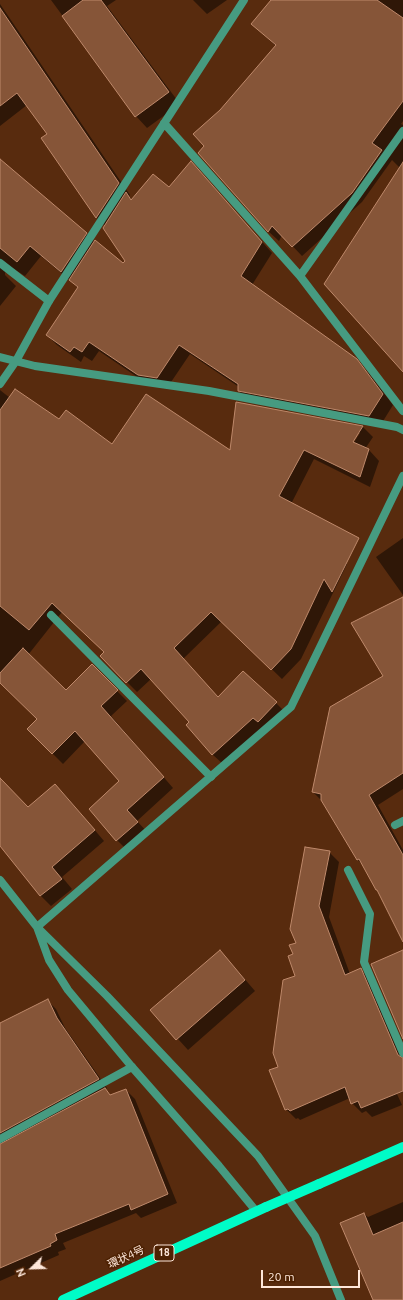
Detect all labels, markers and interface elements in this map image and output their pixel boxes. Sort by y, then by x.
street label: 環状4号 [105,1243,147,1271]
road number: 18 [154,1245,174,1261]
north arrow [12,1248,52,1288]
scale bar [263,1262,362,1288]
text: N [14,1267,28,1279]
text: 20 m [268,1270,295,1283]

